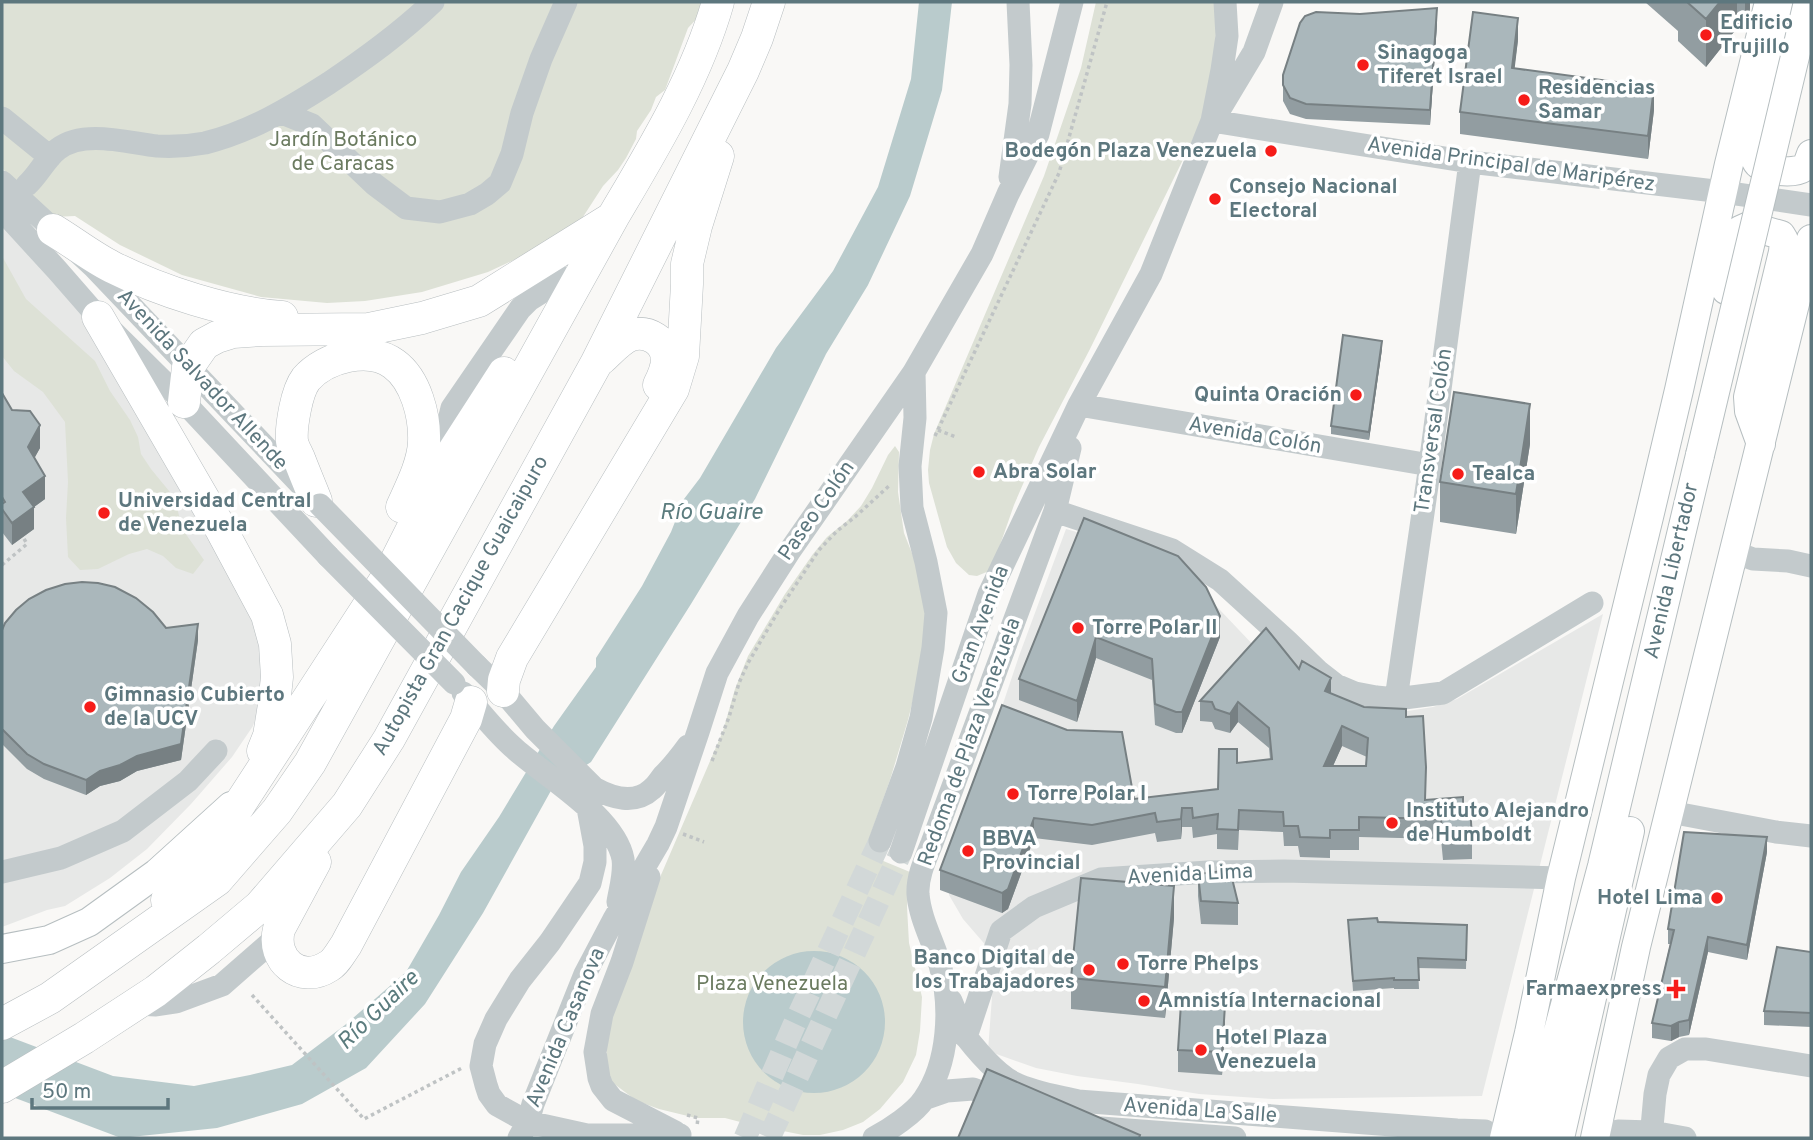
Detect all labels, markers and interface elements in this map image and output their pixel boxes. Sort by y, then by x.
place label: Edificio Trujillo [1720,10,1793,61]
marker: Edificio Trujillo [1698,27,1714,43]
place label: Sinagoga Tiferet Israel [1377,40,1503,91]
marker: Sinagoga Tiferet Israel [1355,57,1371,73]
place label: Residencias Samar [1538,75,1655,126]
marker: Residencias Samar [1516,92,1532,108]
park label: Jardín Botánico de Caracas [269,127,417,178]
street label: Avenida Principal de Maripérez [1365,131,1657,199]
place label: Bodegón Plaza Venezuela [1005,138,1257,165]
marker: Bodegón Plaza Venezuela [1263,143,1279,159]
place label: Consejo Nacional Electoral [1229,174,1398,225]
marker: Consejo Nacional Electoral [1207,191,1223,207]
street label: Avenida Salvador Allende [111,283,293,477]
street label: Transversal Colón [1409,347,1459,515]
place label: Quinta Oración [1194,382,1342,409]
marker: Quinta Oración [1348,387,1364,403]
street label: Avenida Colón [1186,411,1324,461]
street label: Autopista Gran Cacique Guaicaipuro [367,451,555,761]
street label: Paseo Colón [773,456,861,566]
place label: Abra Solar [993,459,1097,486]
place label: Tealca [1472,461,1535,488]
marker: Abra Solar [971,464,987,480]
marker: Tealca [1450,466,1466,482]
street label: Avenida Libertador [1639,480,1705,662]
place label: Universidad Central de Venezuela [118,488,312,539]
water label: Río Guaire [660,499,764,528]
marker: Universidad Central de Venezuela [96,505,112,521]
street label: Gran Avenida [946,562,1016,688]
street label: Redoma de Plaza Venezuela [912,614,1028,870]
place label: Torre Polar II [1092,615,1218,642]
marker: Torre Polar II [1070,620,1086,636]
place label: Gimnasio Cubierto de la UCV [104,682,285,733]
marker: Gimnasio Cubierto de la UCV [82,699,98,715]
place label: Torre Polar I [1027,781,1146,808]
marker: Torre Polar I [1005,786,1021,802]
place label: Instituto Alejandro de Humboldt [1406,798,1589,849]
marker: Instituto Alejandro de Humboldt [1384,815,1400,831]
place label: BBVA Provincial [982,826,1081,877]
marker: BBVA Provincial [960,843,976,859]
street label: Avenida Lima [1126,858,1254,892]
place label: Hotel Lima [1597,885,1703,912]
marker: Hotel Lima [1709,890,1725,906]
street label: Avenida Casanova [520,944,612,1112]
place label: Banco Digital de los Trabajadores [914,945,1075,996]
place label: Torre Phelps [1137,951,1259,978]
marker: Torre Phelps [1115,956,1131,972]
marker: Banco Digital de los Trabajadores [1081,962,1097,978]
water label: Río Guaire [332,964,427,1057]
park label: Plaza Venezuela [696,971,848,998]
place label: Farmaexpress [1526,976,1662,1003]
marker: Farmaexpress [1668,981,1684,997]
place label: Amnistía Internacional [1158,988,1381,1015]
marker: Amnistía Internacional [1136,993,1152,1009]
place label: Hotel Plaza Venezuela [1215,1025,1327,1076]
marker: Hotel Plaza Venezuela [1193,1042,1209,1058]
scale bar [32,1066,168,1110]
text: 50 m [42,1079,91,1106]
street label: Avenida La Salle [1122,1092,1278,1130]

